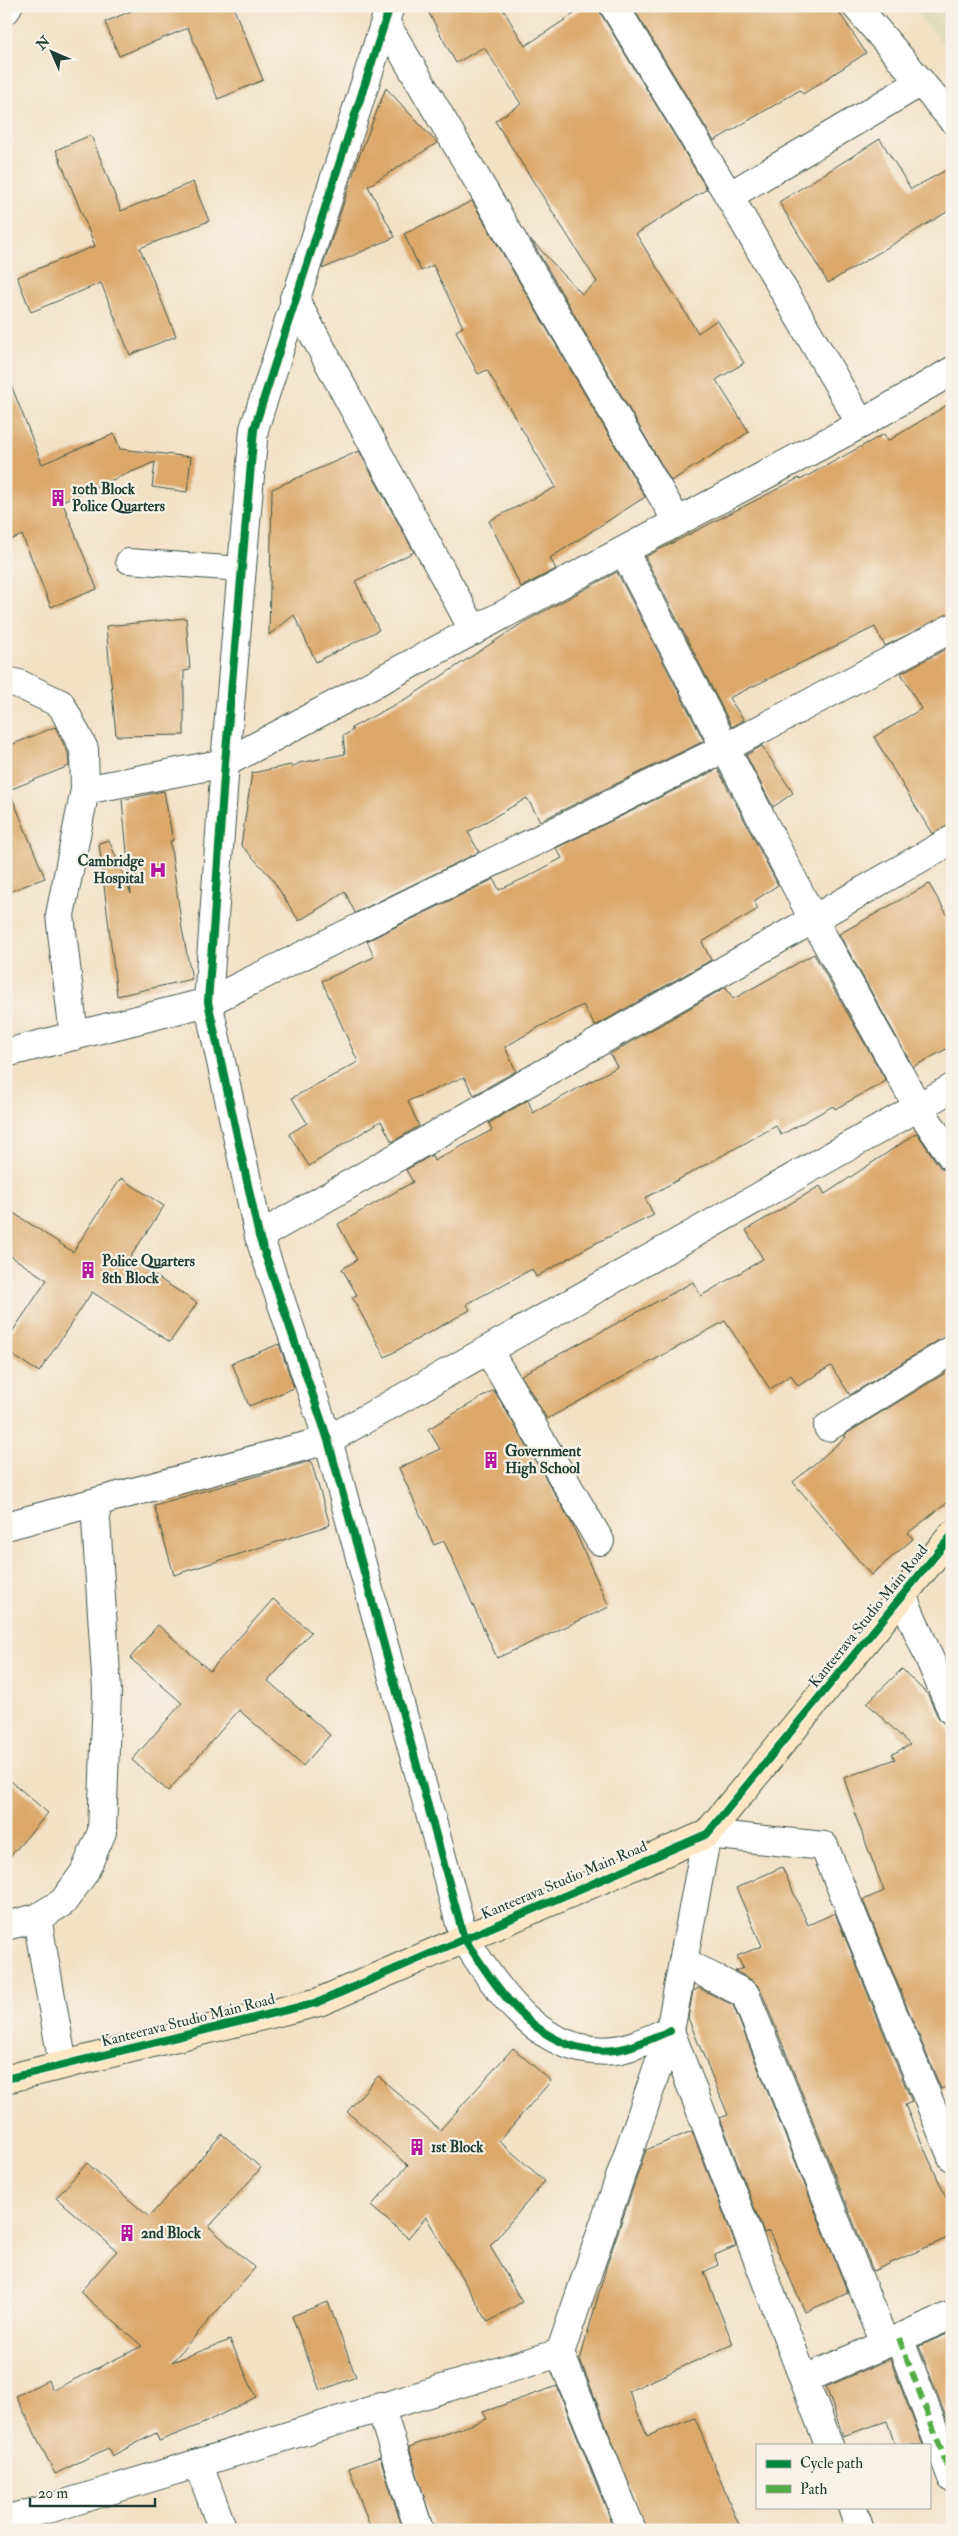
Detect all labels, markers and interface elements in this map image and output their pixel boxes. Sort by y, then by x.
north arrow [28,28,78,78]
text: N [32,32,54,54]
place label: 10th Block Police Quarters [72,480,165,516]
building icon: 10th Block Police Quarters [48,488,68,508]
place label: Cambridge Hospital [77,852,145,889]
hospital icon: Cambridge Hospital [148,860,168,880]
place label: Police Quarters 8th Block [102,1252,195,1288]
building icon: Police Quarters 8th Block [78,1260,98,1280]
place label: Government High School [505,1442,581,1479]
building icon: Government High School [481,1450,501,1470]
street label: Kanteerava Studio Main Road [805,1541,932,1692]
street label: Kanteerava Studio Main Road [478,1837,651,1924]
street label: Kanteerava Studio Main Road [99,1990,278,2051]
building icon: 1st Block [407,2137,427,2157]
place label: 1st Block [431,2138,484,2157]
building icon: 2nd Block [117,2223,137,2243]
place label: 2nd Block [141,2224,202,2243]
legend [756,2444,930,2508]
text: Cycle path [800,2454,863,2474]
scale bar [30,2476,155,2508]
text: Path [800,2480,827,2499]
text: 20 m [38,2484,68,2503]

